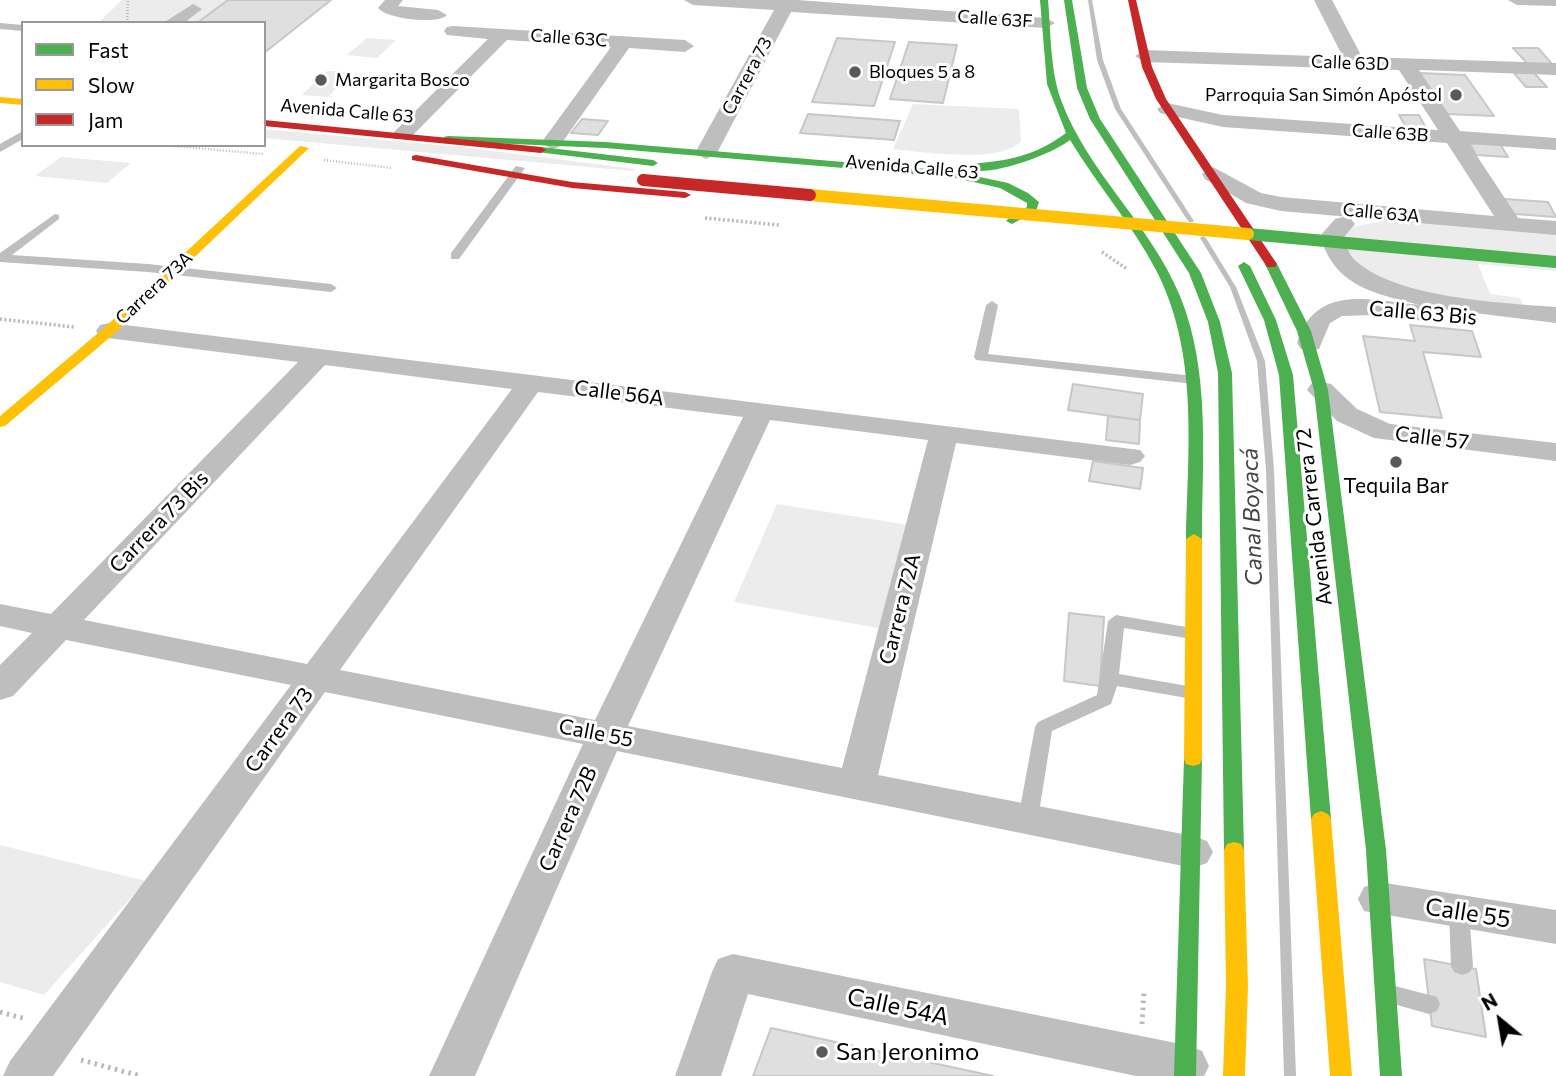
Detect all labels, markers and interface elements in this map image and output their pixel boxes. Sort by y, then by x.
street label: Calle 63F [957,6,1033,32]
legend [21,21,266,147]
street label: Calle 63C [530,25,608,51]
street label: Carrera 73 [718,33,776,119]
text: Fast [88,37,129,62]
street label: Calle 63D [1311,51,1389,75]
place label: Bloques 5 a 8 [869,61,975,83]
marker: Bloques 5 a 8 [847,64,863,80]
place label: Margarita Bosco [335,69,470,91]
text: Slow [88,72,135,97]
marker: Margarita Bosco [313,72,329,88]
place label: Parroquia San Simón Apóstol [1205,84,1442,106]
marker: Parroquia San Simón Apóstol [1448,87,1464,103]
street label: Avenida Calle 63 [280,94,414,128]
text: Jam [88,107,123,132]
street label: Calle 63B [1351,120,1429,146]
street label: Avenida Calle 63 [845,150,979,184]
street label: Calle 63A [1342,199,1420,227]
street label: Carrera 73A [111,247,197,329]
street label: Calle 63 Bis [1368,296,1478,330]
street label: Calle 56A [573,375,665,411]
street label: Calle 57 [1394,421,1470,455]
street label: Avenida Carrera 72 [1291,427,1337,607]
water label: Canal Boyacá [1236,448,1268,586]
marker: Tequila Bar [1388,454,1404,470]
street label: Carrera 73 Bis [104,466,214,578]
place label: Tequila Bar [1343,473,1449,499]
street label: Carrera 72A [874,551,926,667]
street label: Carrera 73 [240,683,318,777]
street label: Calle 55 [557,713,635,753]
street label: Carrera 72B [534,763,602,875]
street label: Calle 55 [1423,892,1513,934]
street label: Calle 54A [845,982,951,1032]
north arrow [1465,985,1535,1055]
text: N [1477,988,1501,1015]
place label: San Jeronimo [836,1038,979,1066]
marker: San Jeronimo [814,1044,830,1060]

